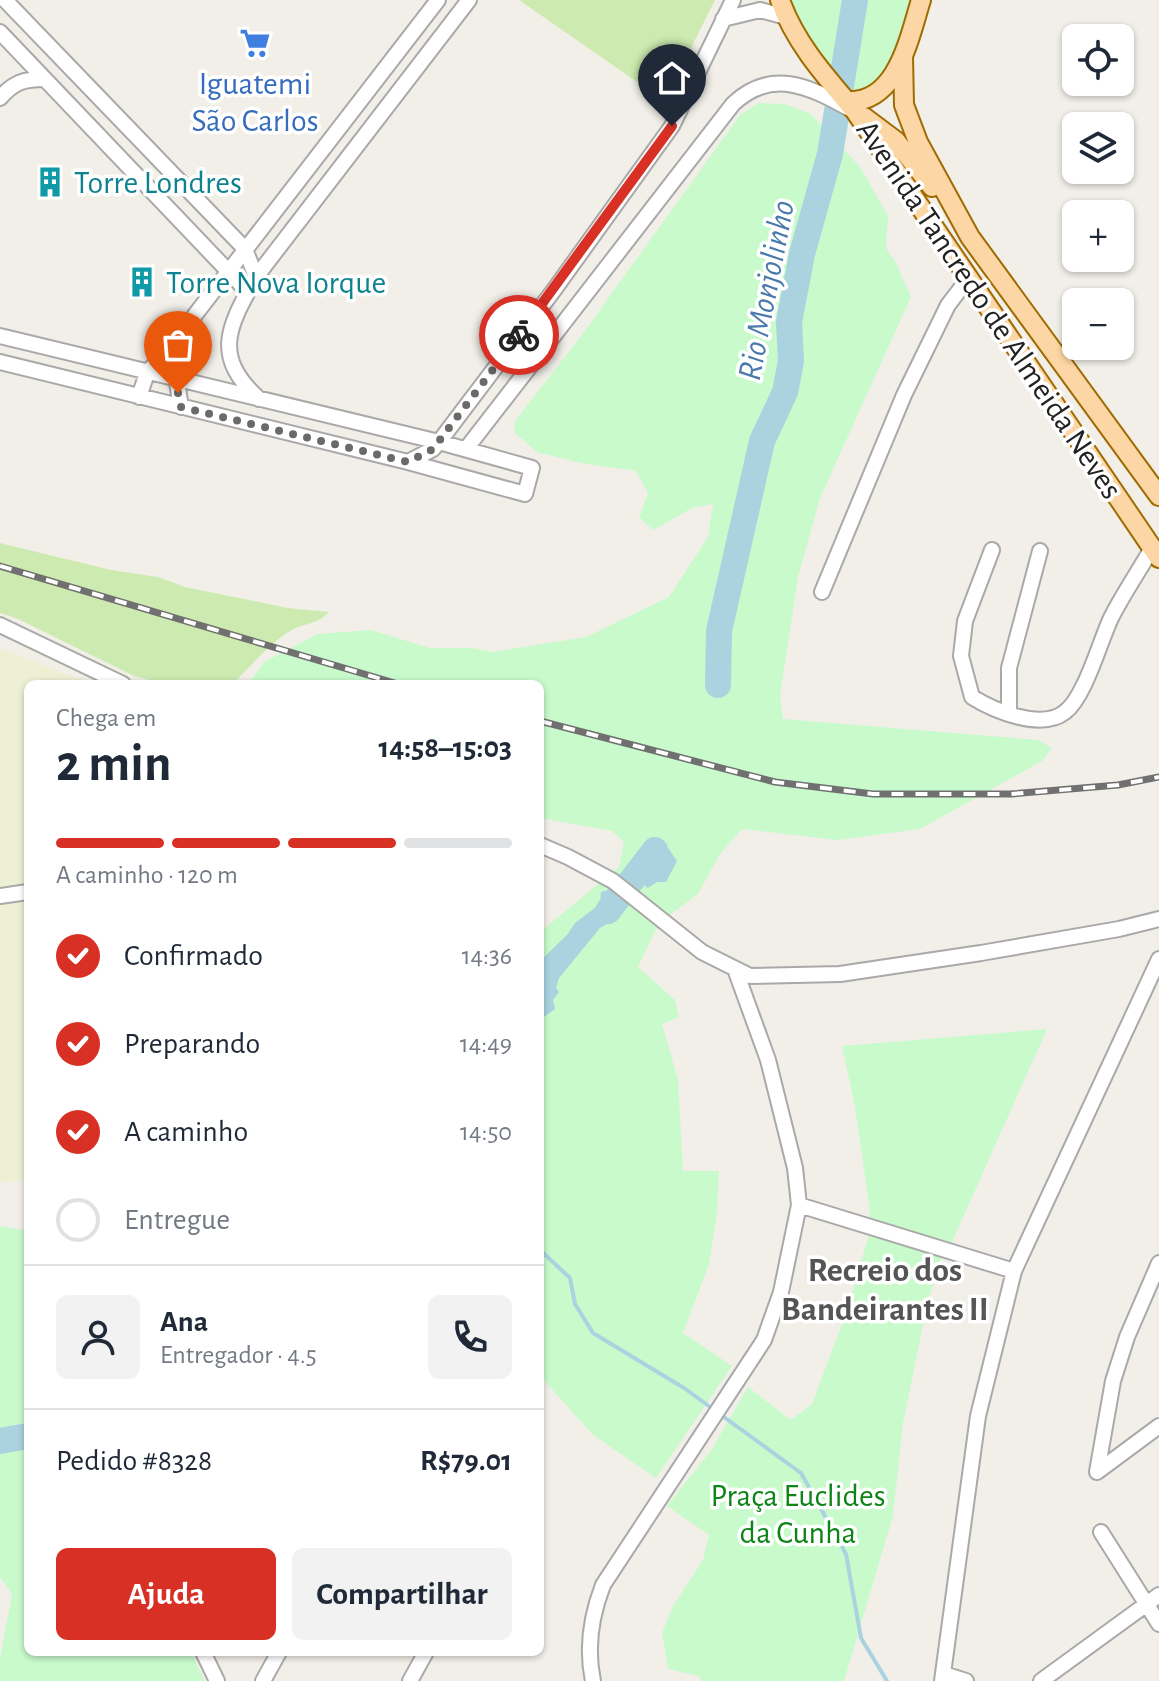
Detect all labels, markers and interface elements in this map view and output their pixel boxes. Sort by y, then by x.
map controls [1062,24,1134,360]
button: locate [1062,24,1134,96]
supermarket icon: Iguatemi São Carlos [238,26,272,60]
pin [638,44,706,126]
icon: home [650,56,694,100]
place label: Iguatemi São Carlos [191,68,319,137]
button: layers [1062,112,1134,184]
street label: Avenida Tancredo de Almeida Neves [850,114,1128,505]
building icon: Torre Londres [33,165,67,199]
place label: Torre Londres [74,167,242,199]
water label: Rio Monjolinho [733,198,801,383]
button: + [1062,200,1134,272]
building icon: Torre Nova Iorque [125,265,159,299]
place label: Torre Nova Iorque [166,267,386,299]
button: − [1062,288,1134,360]
courier [479,295,559,375]
pin [144,311,212,393]
icon: bike [497,313,541,357]
icon: bag [156,323,200,367]
text: Chega em [56,705,156,731]
text: 14:58–15:03 [378,733,512,763]
text: 2 min [56,738,171,790]
text: A caminho · 120 m [56,862,238,888]
icon: check [56,934,100,978]
text: Confirmado [124,941,263,971]
text: 14:36 [462,943,512,969]
icon: check [56,1022,100,1066]
text: Preparando [124,1029,260,1059]
text: 14:49 [460,1031,512,1057]
icon: check [56,1110,100,1154]
text: A caminho [124,1117,248,1147]
text: 14:50 [460,1119,512,1145]
text: Entregue [124,1205,230,1235]
district label: Recreio dos Bandeirantes II [781,1254,989,1327]
button: person [56,1295,140,1379]
button: phone [428,1295,512,1379]
text: Ana [160,1307,208,1337]
text: Entregador · 4.5 [160,1342,317,1368]
text: Pedido #8328 [56,1446,212,1476]
text: R$79.01 [420,1446,512,1476]
park label: Praça Euclides da Cunha [710,1480,886,1549]
button: Ajuda [56,1548,276,1640]
button: Compartilhar [292,1548,512,1640]

